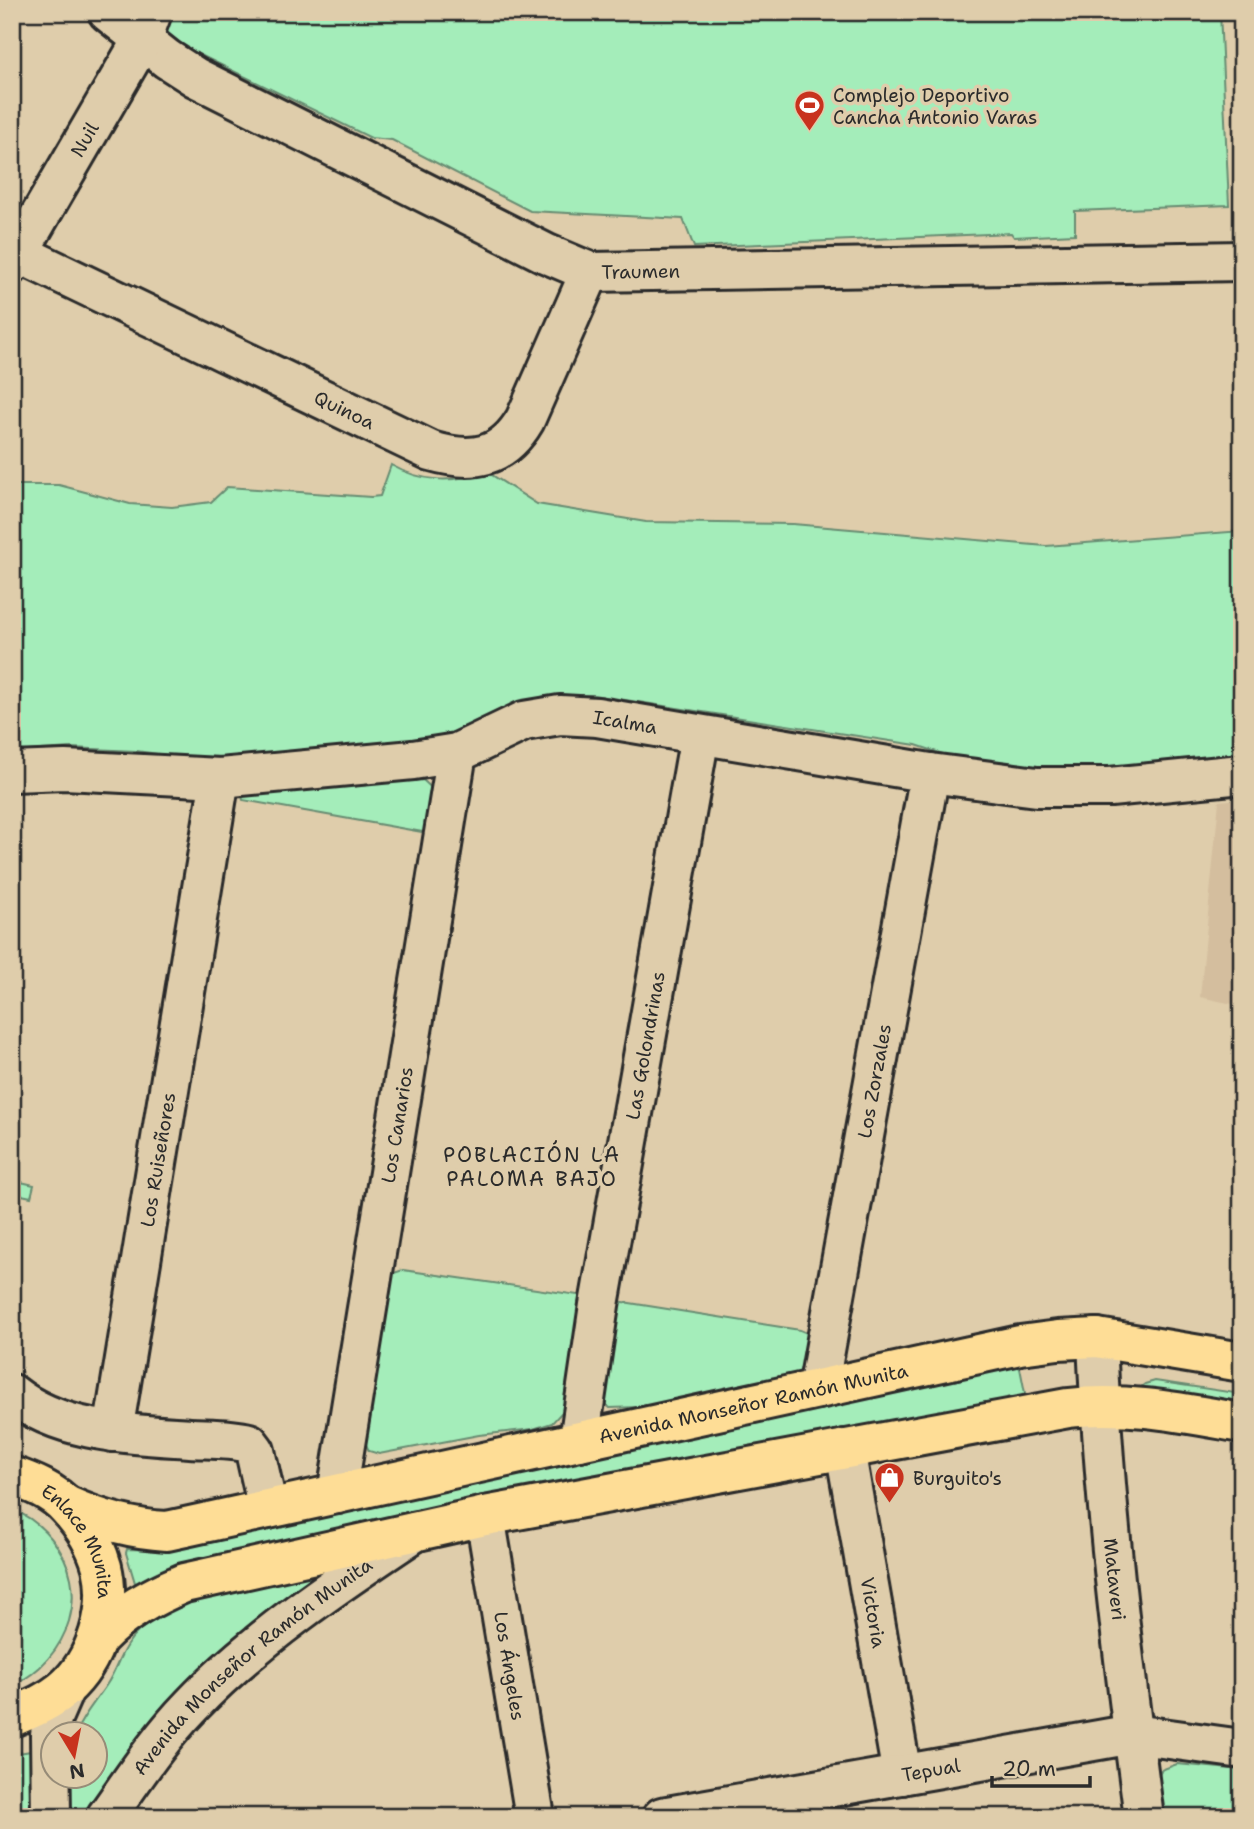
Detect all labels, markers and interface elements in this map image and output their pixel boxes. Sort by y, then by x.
place label: Complejo Deportivo Cancha Antonio Varas [833,83,1037,130]
sports icon: Complejo Deportivo Cancha Antonio Varas [793,89,827,133]
street label: Nuil [64,117,104,161]
street label: Traumen [601,258,680,284]
street label: Quinoa [310,384,379,435]
street label: Icalma [591,704,659,739]
street label: Las Golondrinas [620,969,670,1122]
street label: Los Zorzales [851,1022,897,1140]
street label: Los Canarios [375,1065,419,1185]
street label: Los Ruiseñores [134,1090,181,1229]
district label: POBLACIÓN LA PALOMA BAJO [443,1140,621,1193]
street label: Avenida Monseñor Ramón Munita [596,1357,910,1449]
shop icon: Burguito's [873,1461,907,1505]
place label: Burguito's [913,1466,1002,1491]
street label: Enlace Munita [37,1478,117,1599]
street label: Mataveri [1098,1537,1132,1622]
street label: Avenida Monseñor Ramón Munita [127,1552,377,1780]
street label: Victoria [855,1575,892,1650]
street label: Los Ángeles [489,1610,531,1722]
north arrow [38,1720,108,1790]
scale bar [992,1745,1090,1789]
street label: Tepual [900,1752,962,1787]
text: 20 m [1002,1755,1056,1783]
text: N [67,1758,86,1785]

